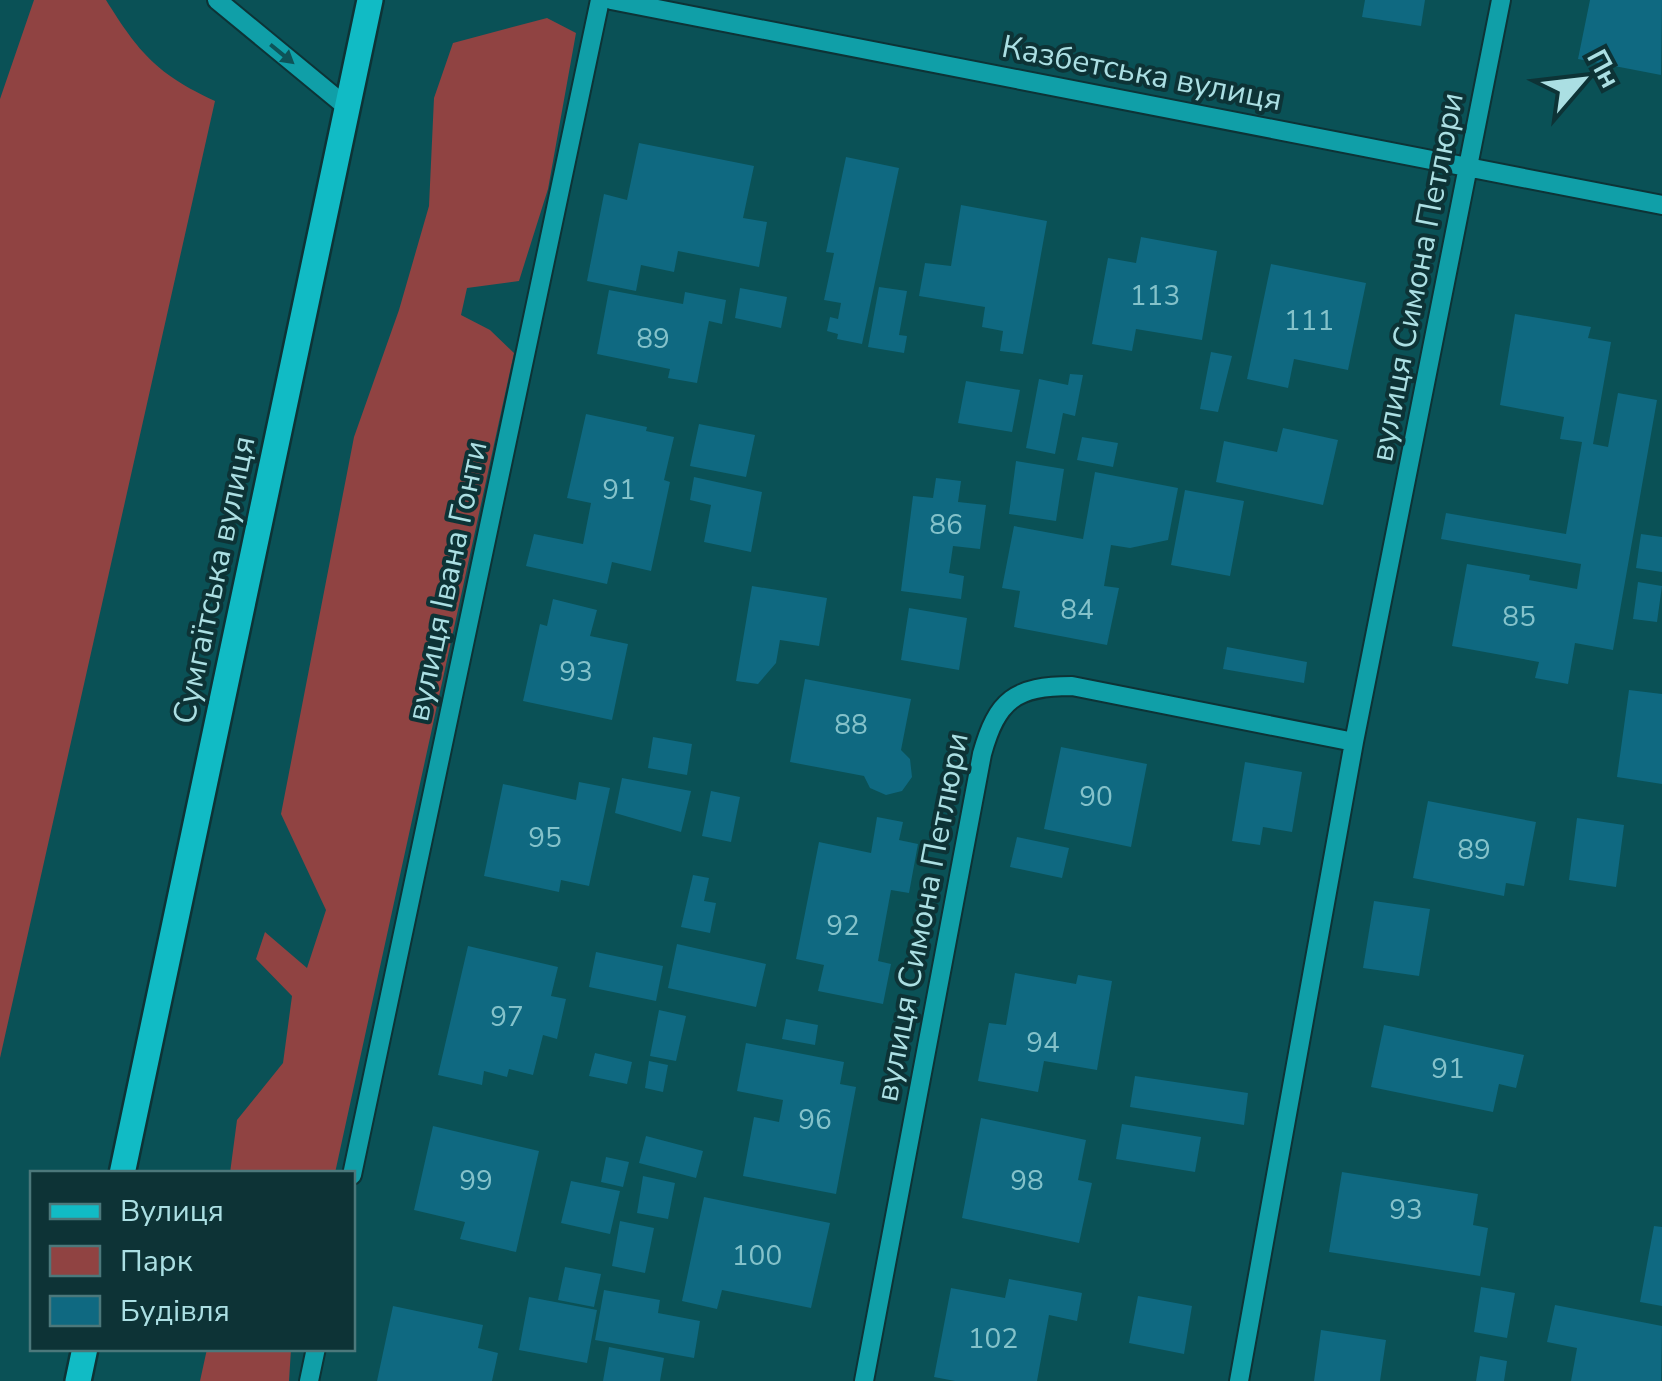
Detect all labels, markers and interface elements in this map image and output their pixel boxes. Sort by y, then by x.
street label: Казбетська вулиця [998,25,1286,121]
north arrow [1532,30,1632,130]
one-way arrow [270,43,295,64]
text: Пн [1577,43,1629,95]
street label: вулиця Симона Петлюри [1360,89,1474,465]
house number: 113 [1130,277,1180,315]
house number: 111 [1284,302,1334,340]
house number: 89 [636,320,670,358]
street label: Сумгаїтська вулиця [162,432,266,728]
street label: вулиця Івана Гонти [396,437,498,725]
house number: 91 [602,471,636,509]
house number: 86 [929,506,963,544]
house number: 84 [1060,591,1094,629]
house number: 85 [1502,598,1536,636]
house number: 93 [559,653,593,691]
house number: 88 [834,706,868,744]
street label: вулиця Симона Петлюри [865,729,979,1105]
house number: 90 [1079,778,1113,816]
house number: 95 [528,819,562,857]
house number: 89 [1457,831,1491,869]
house number: 92 [826,907,860,945]
house number: 97 [490,998,524,1036]
house number: 94 [1026,1024,1060,1062]
house number: 91 [1431,1050,1465,1088]
house number: 96 [798,1101,832,1139]
house number: 99 [459,1162,493,1200]
house number: 98 [1010,1162,1044,1200]
legend [30,1171,355,1351]
text: Вулиця [120,1191,224,1232]
house number: 93 [1389,1191,1423,1229]
house number: 100 [732,1237,782,1275]
text: Парк [120,1241,193,1282]
text: Будівля [120,1291,230,1332]
house number: 102 [968,1320,1018,1358]

